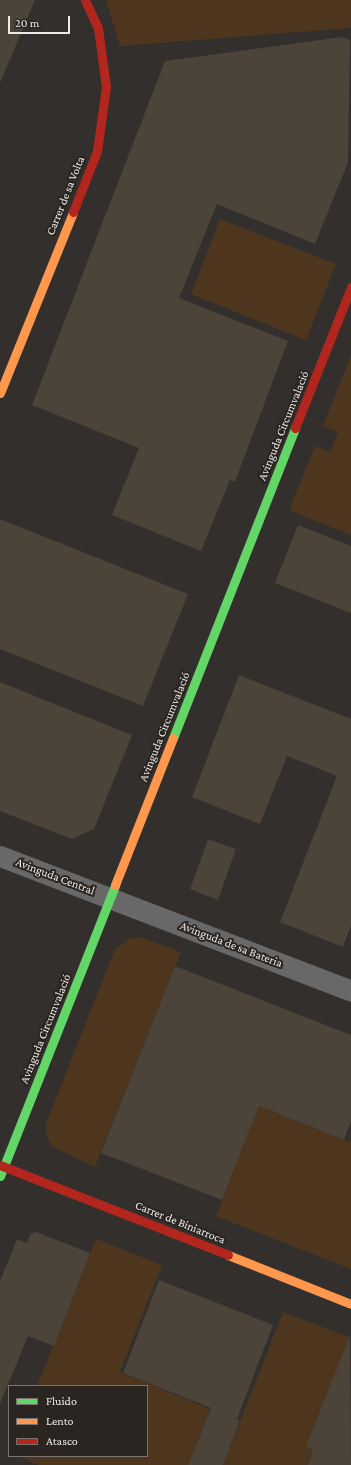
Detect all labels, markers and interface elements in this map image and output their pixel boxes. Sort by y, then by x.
scale bar [10,8,72,34]
text: 20 m [15,16,39,30]
street label: Carrer de sa Volta [44,154,88,238]
street label: Avinguda Circumvalació [255,369,313,483]
street label: Avinguda Circumvalació [136,670,194,784]
street label: Avinguda Central [13,855,97,899]
street label: Avinguda de sa Bateria [178,919,284,971]
street label: Avinguda Circumvalació [17,972,75,1086]
street label: Carrer de Biniarroca [133,1198,227,1248]
legend [8,1385,148,1457]
text: Fluido [46,1394,77,1408]
text: Lento [46,1414,74,1428]
text: Atasco [46,1434,78,1448]

